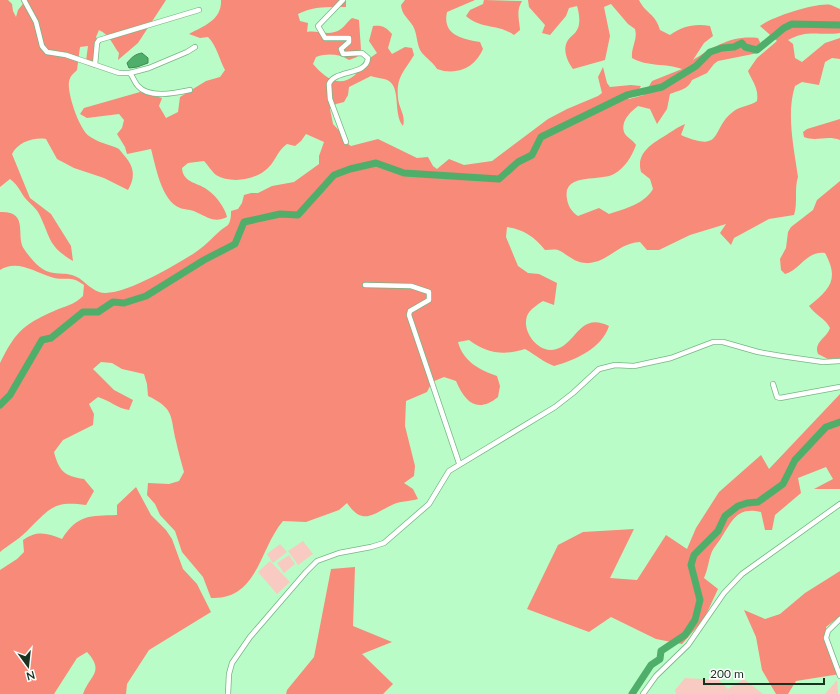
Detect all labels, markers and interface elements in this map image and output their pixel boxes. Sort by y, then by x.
north arrow [8,646,48,686]
scale bar [704,660,824,686]
text: 200 m [710,666,744,681]
text: N [25,669,36,684]

